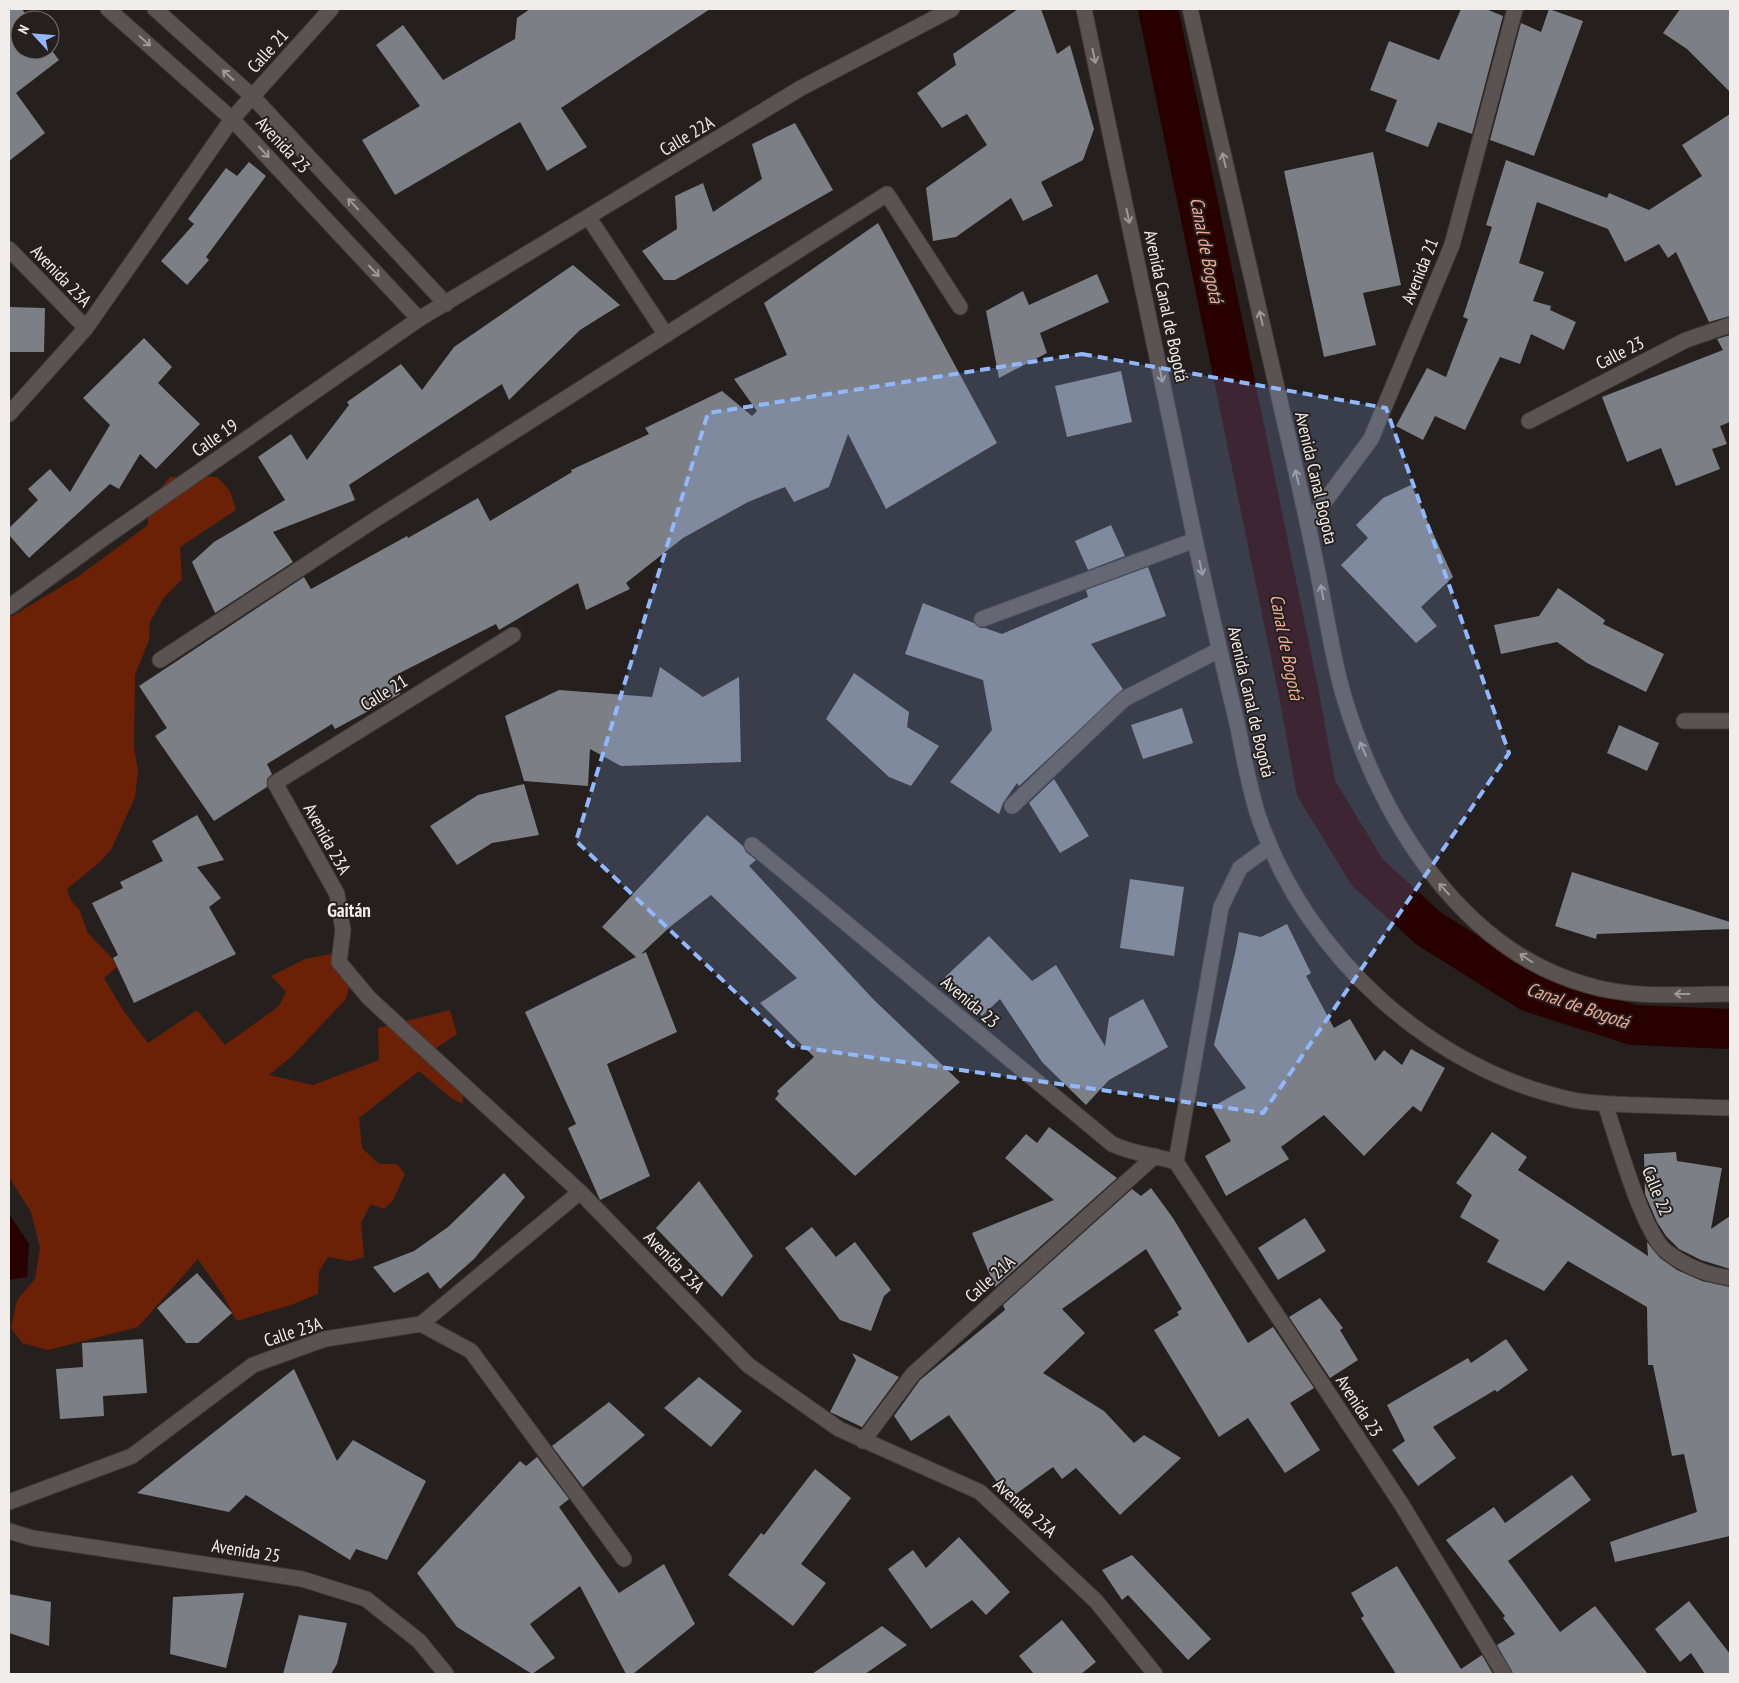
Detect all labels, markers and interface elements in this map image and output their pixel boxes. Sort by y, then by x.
north arrow [10,10,60,60]
text: N [14,22,33,37]
street label: Calle 21 [242,24,293,77]
one-way arrow [138,35,151,47]
one-way arrow [1090,48,1099,64]
one-way arrow [222,69,235,81]
street label: Calle 22A [655,110,719,161]
street label: Avenida 23 [251,112,315,178]
one-way arrow [258,146,270,158]
one-way arrow [1219,152,1228,168]
water label: Canal de Bogotá [1185,195,1229,306]
one-way arrow [347,198,359,211]
one-way arrow [1123,207,1133,223]
street label: Avenida Canal de Bogotá [1139,228,1194,384]
street label: Avenida 21 [1396,234,1443,307]
street label: Avenida 23A [26,240,97,312]
one-way arrow [368,264,380,277]
one-way arrow [1256,311,1265,327]
street label: Calle 23 [1592,331,1648,374]
one-way arrow [1157,366,1166,382]
street label: Avenida Canal Bogota [1290,409,1343,546]
street label: Calle 19 [187,414,242,462]
one-way arrow [1292,469,1301,485]
one-way arrow [1197,559,1207,575]
one-way arrow [1316,584,1326,600]
water label: Canal de Bogotá [1265,592,1309,703]
street label: Avenida Canal de Bogotá [1223,624,1280,780]
street label: Calle 21 [356,669,411,716]
one-way arrow [1357,742,1367,757]
street label: Avenida 23A [299,799,357,879]
one-way arrow [1438,882,1450,895]
district label: Gaitán [327,898,371,922]
one-way arrow [1519,953,1533,963]
street label: Avenida 23 [936,971,1004,1033]
water label: Canal de Bogotá [1524,976,1634,1034]
one-way arrow [1674,989,1690,999]
street label: Calle 22 [1637,1163,1678,1219]
street label: Avenida 23A [639,1226,710,1298]
street label: Calle 21A [960,1250,1020,1307]
street label: Calle 23A [261,1311,325,1352]
street label: Avenida 23 [1331,1370,1388,1441]
street label: Avenida 23A [989,1473,1062,1542]
street label: Avenida 25 [210,1534,282,1567]

